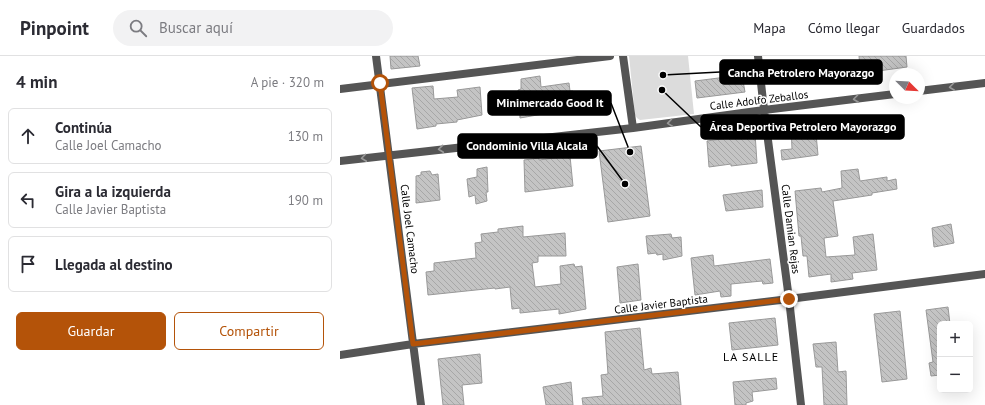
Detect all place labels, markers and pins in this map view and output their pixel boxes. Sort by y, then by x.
callout: Cancha Petrolero Mayorazgo [720,60,882,84]
callout: Minimercado Good It [488,91,611,115]
callout: Área Deportiva Petrolero Mayorazgo [701,115,904,139]
callout: Condominio Villa Alcala [458,134,597,158]

